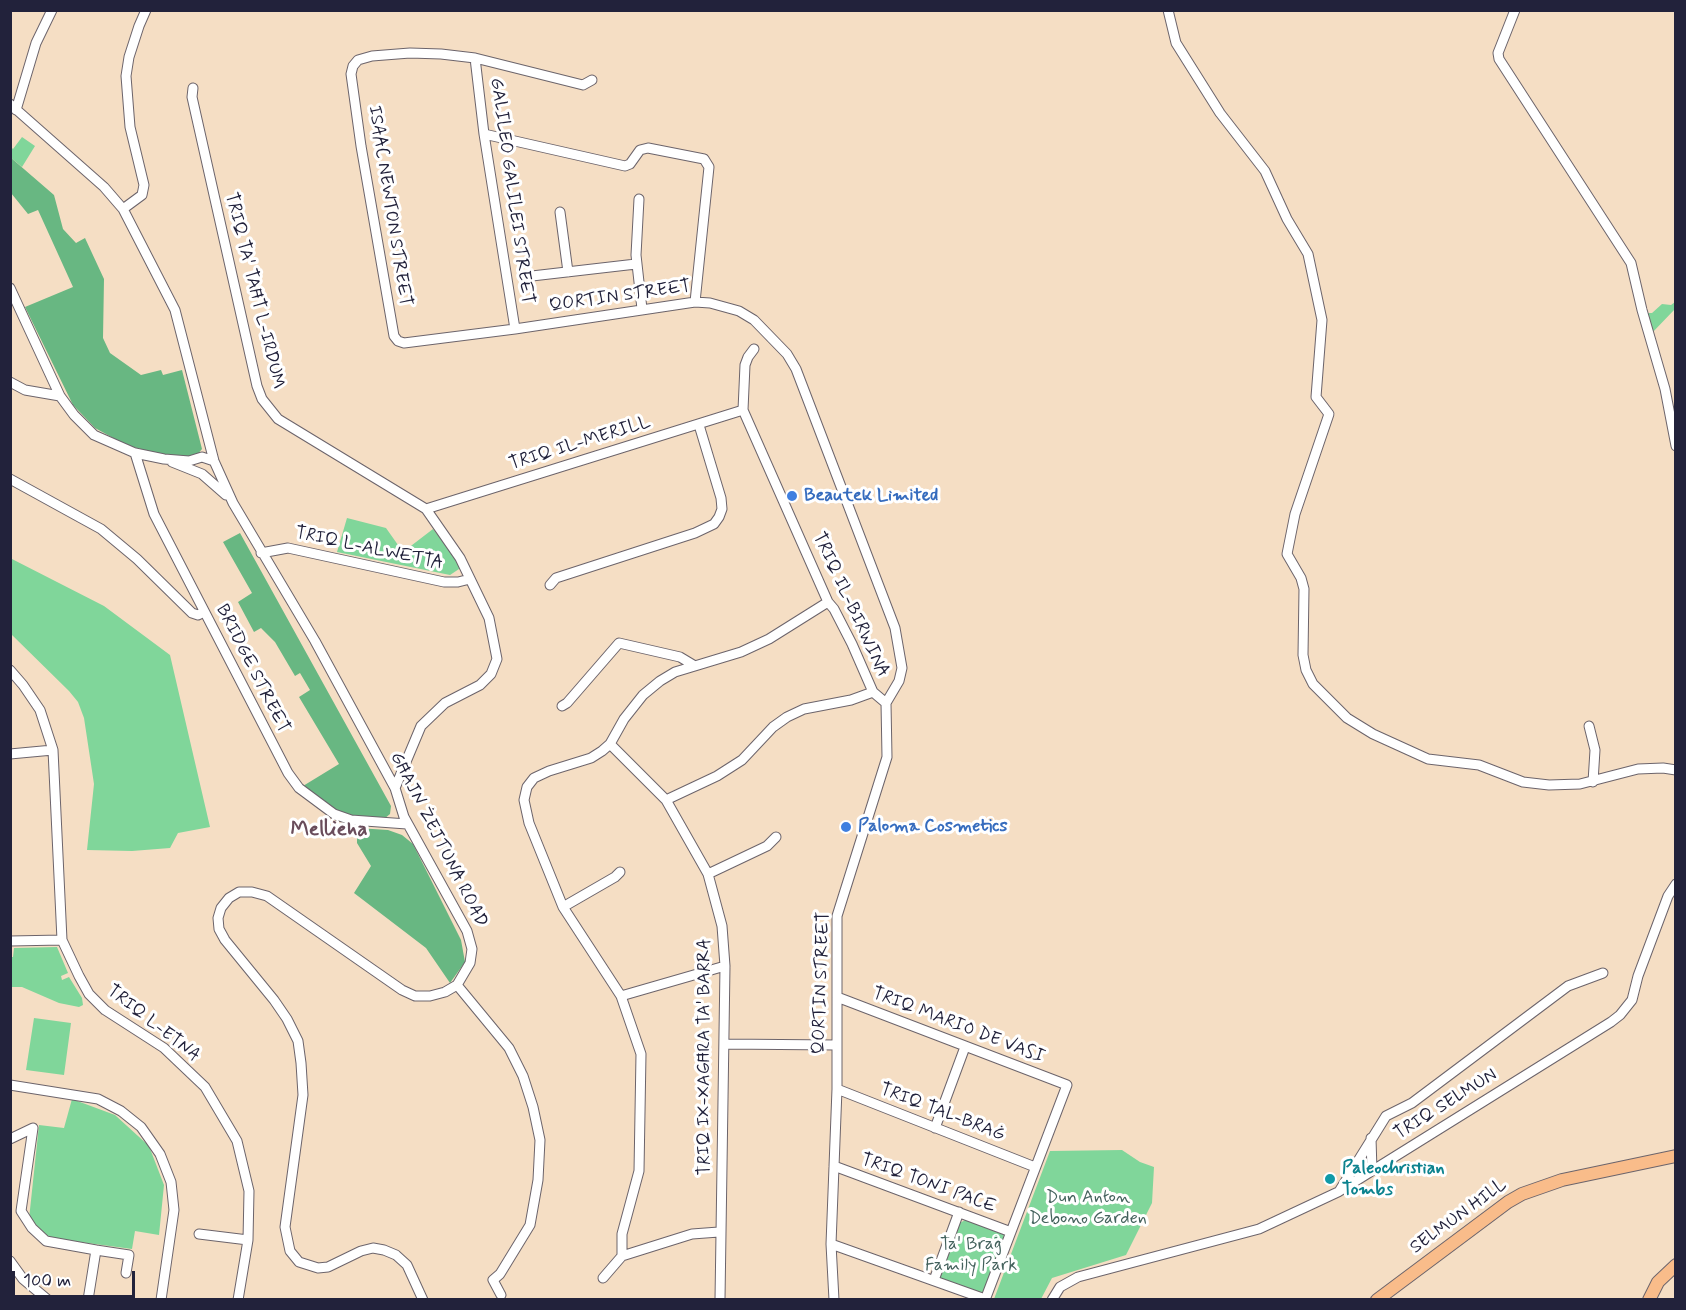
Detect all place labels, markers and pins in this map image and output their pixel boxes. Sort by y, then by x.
place label: Beautek Limited [804,485,938,507]
marker: Beautek Limited [785,489,799,503]
place label: Paloma Cosmetics [858,816,1007,838]
marker: Paloma Cosmetics [839,820,853,834]
place label: Paleochristian Tombs [1342,1158,1444,1200]
marker: Paleochristian Tombs [1323,1172,1337,1186]

